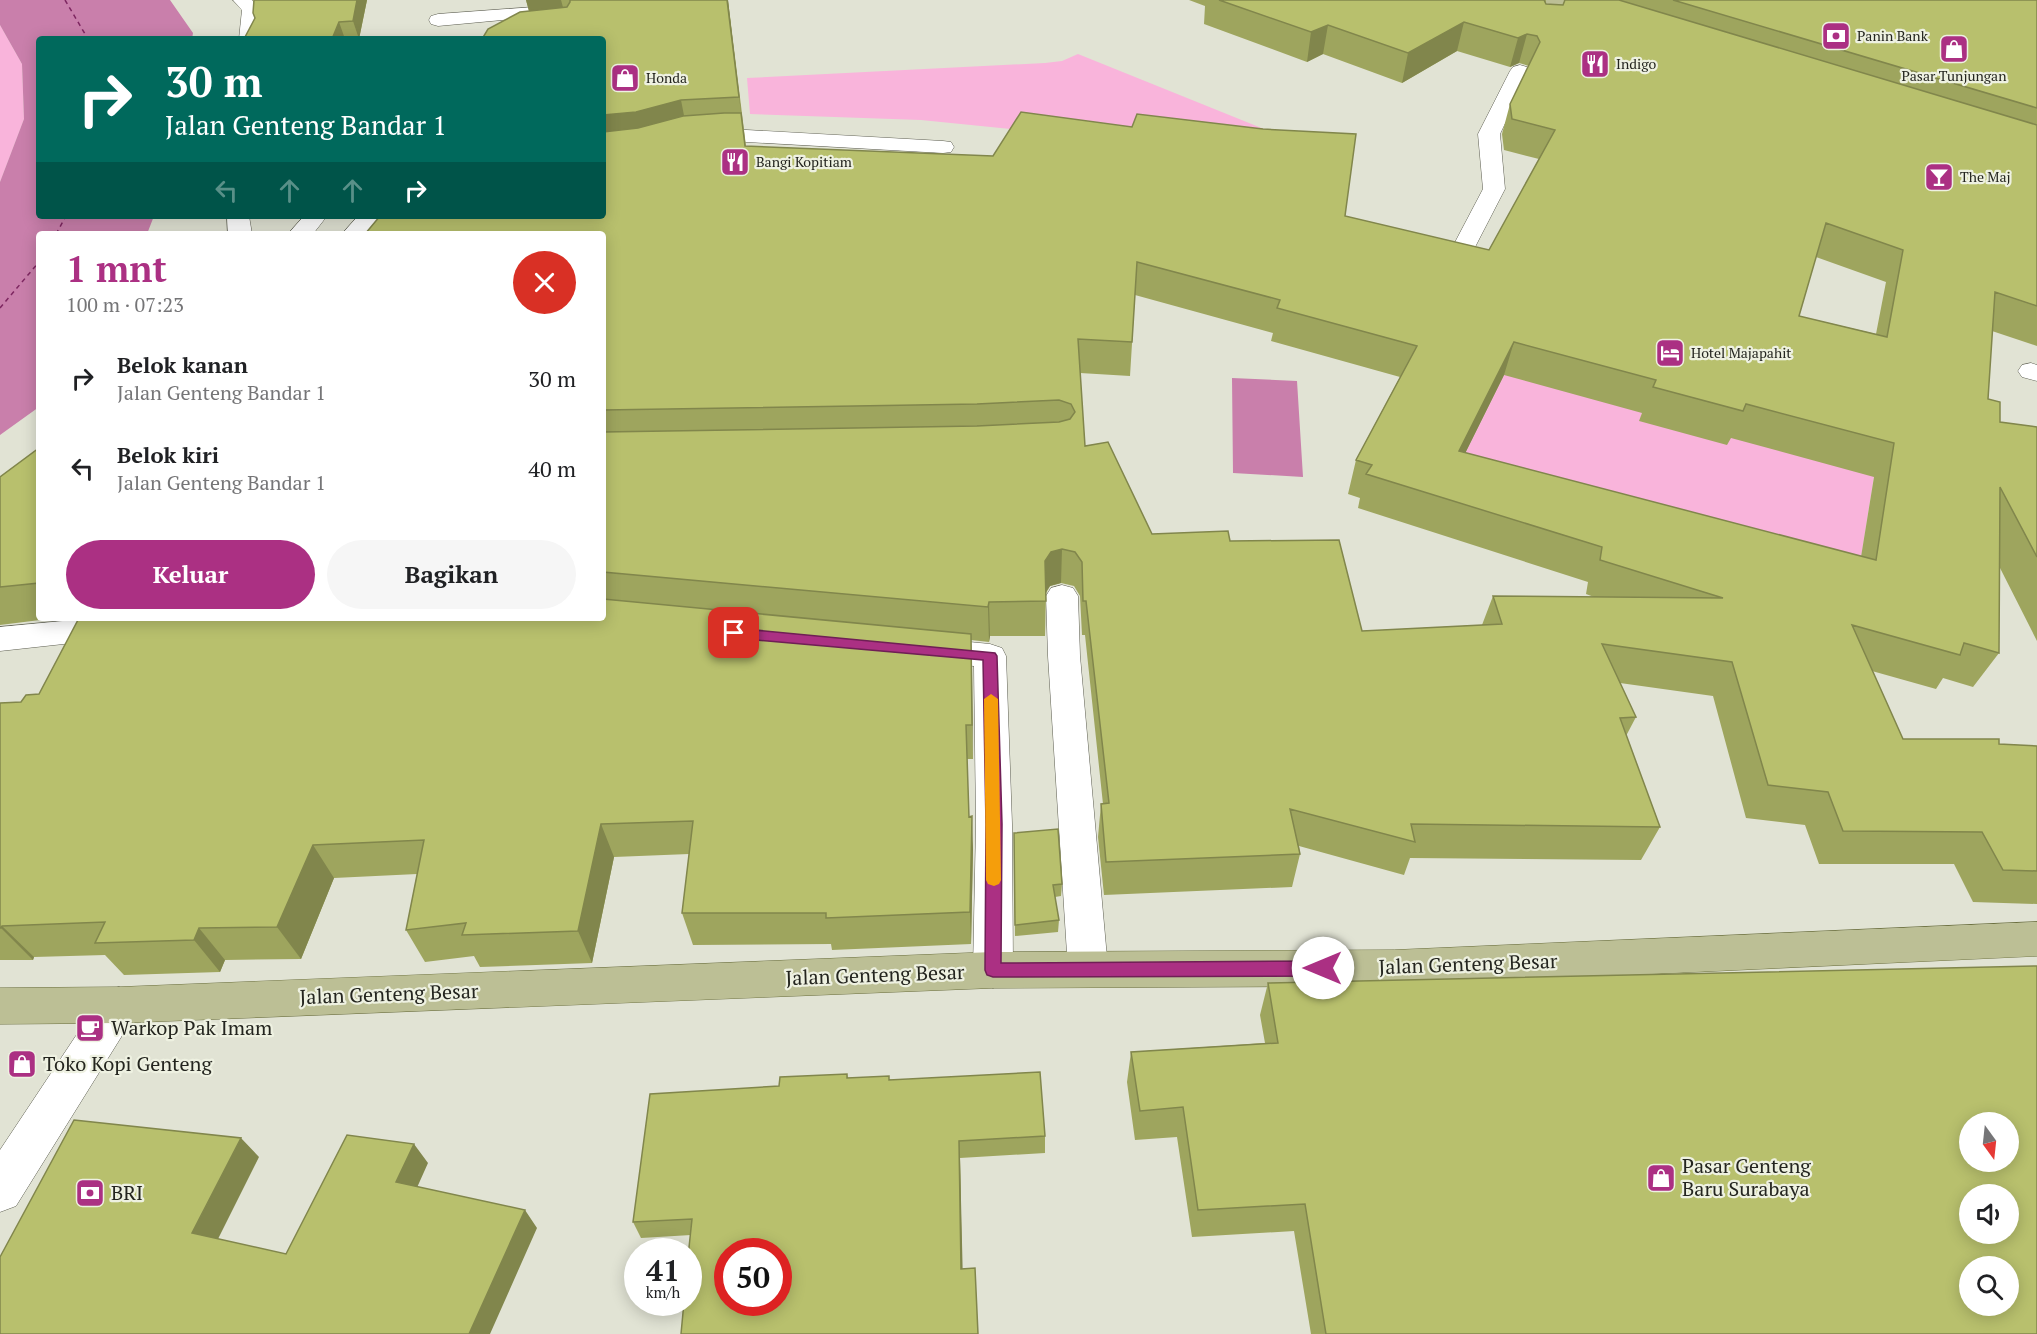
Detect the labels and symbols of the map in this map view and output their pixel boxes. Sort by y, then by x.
bank icon: Panin Bank [1820,20,1852,52]
place label: Panin Bank [1857,26,1929,45]
shop icon: Pasar Tunjungan [1938,33,1970,65]
restaurant icon: Indigo [1579,48,1611,80]
place label: Indigo [1616,54,1657,73]
shop icon: Honda [609,62,641,94]
place label: Pasar Tunjungan [1901,66,2007,85]
place label: Honda [646,68,687,87]
restaurant icon: Bangi Kopitiam [719,146,751,178]
place label: Bangi Kopitiam [756,152,852,171]
bar icon: The Maj [1923,161,1955,193]
place label: The Maj [1960,167,2011,186]
hotel icon: Hotel Majapahit [1654,337,1686,369]
place label: Hotel Majapahit [1691,343,1792,362]
pin [708,607,759,658]
position arrow [1291,936,1355,1000]
street label: Jalan Genteng Besar [1378,947,1558,980]
street label: Jalan Genteng Besar [785,958,965,991]
street label: Jalan Genteng Besar [299,977,479,1010]
cafe icon: Warkop Pak Imam [74,1012,106,1044]
place label: Warkop Pak Imam [111,1014,272,1041]
shop icon: Toko Kopi Genteng [6,1048,38,1080]
place label: Toko Kopi Genteng [43,1050,212,1077]
north arrow [1959,1112,2019,1172]
place label: Pasar Genteng Baru Surabaya [1682,1152,1811,1202]
shop icon: Pasar Genteng Baru Surabaya [1645,1162,1677,1194]
bank icon: BRI [74,1177,106,1209]
place label: BRI [111,1179,143,1206]
speed limit sign: 50 [714,1238,792,1316]

